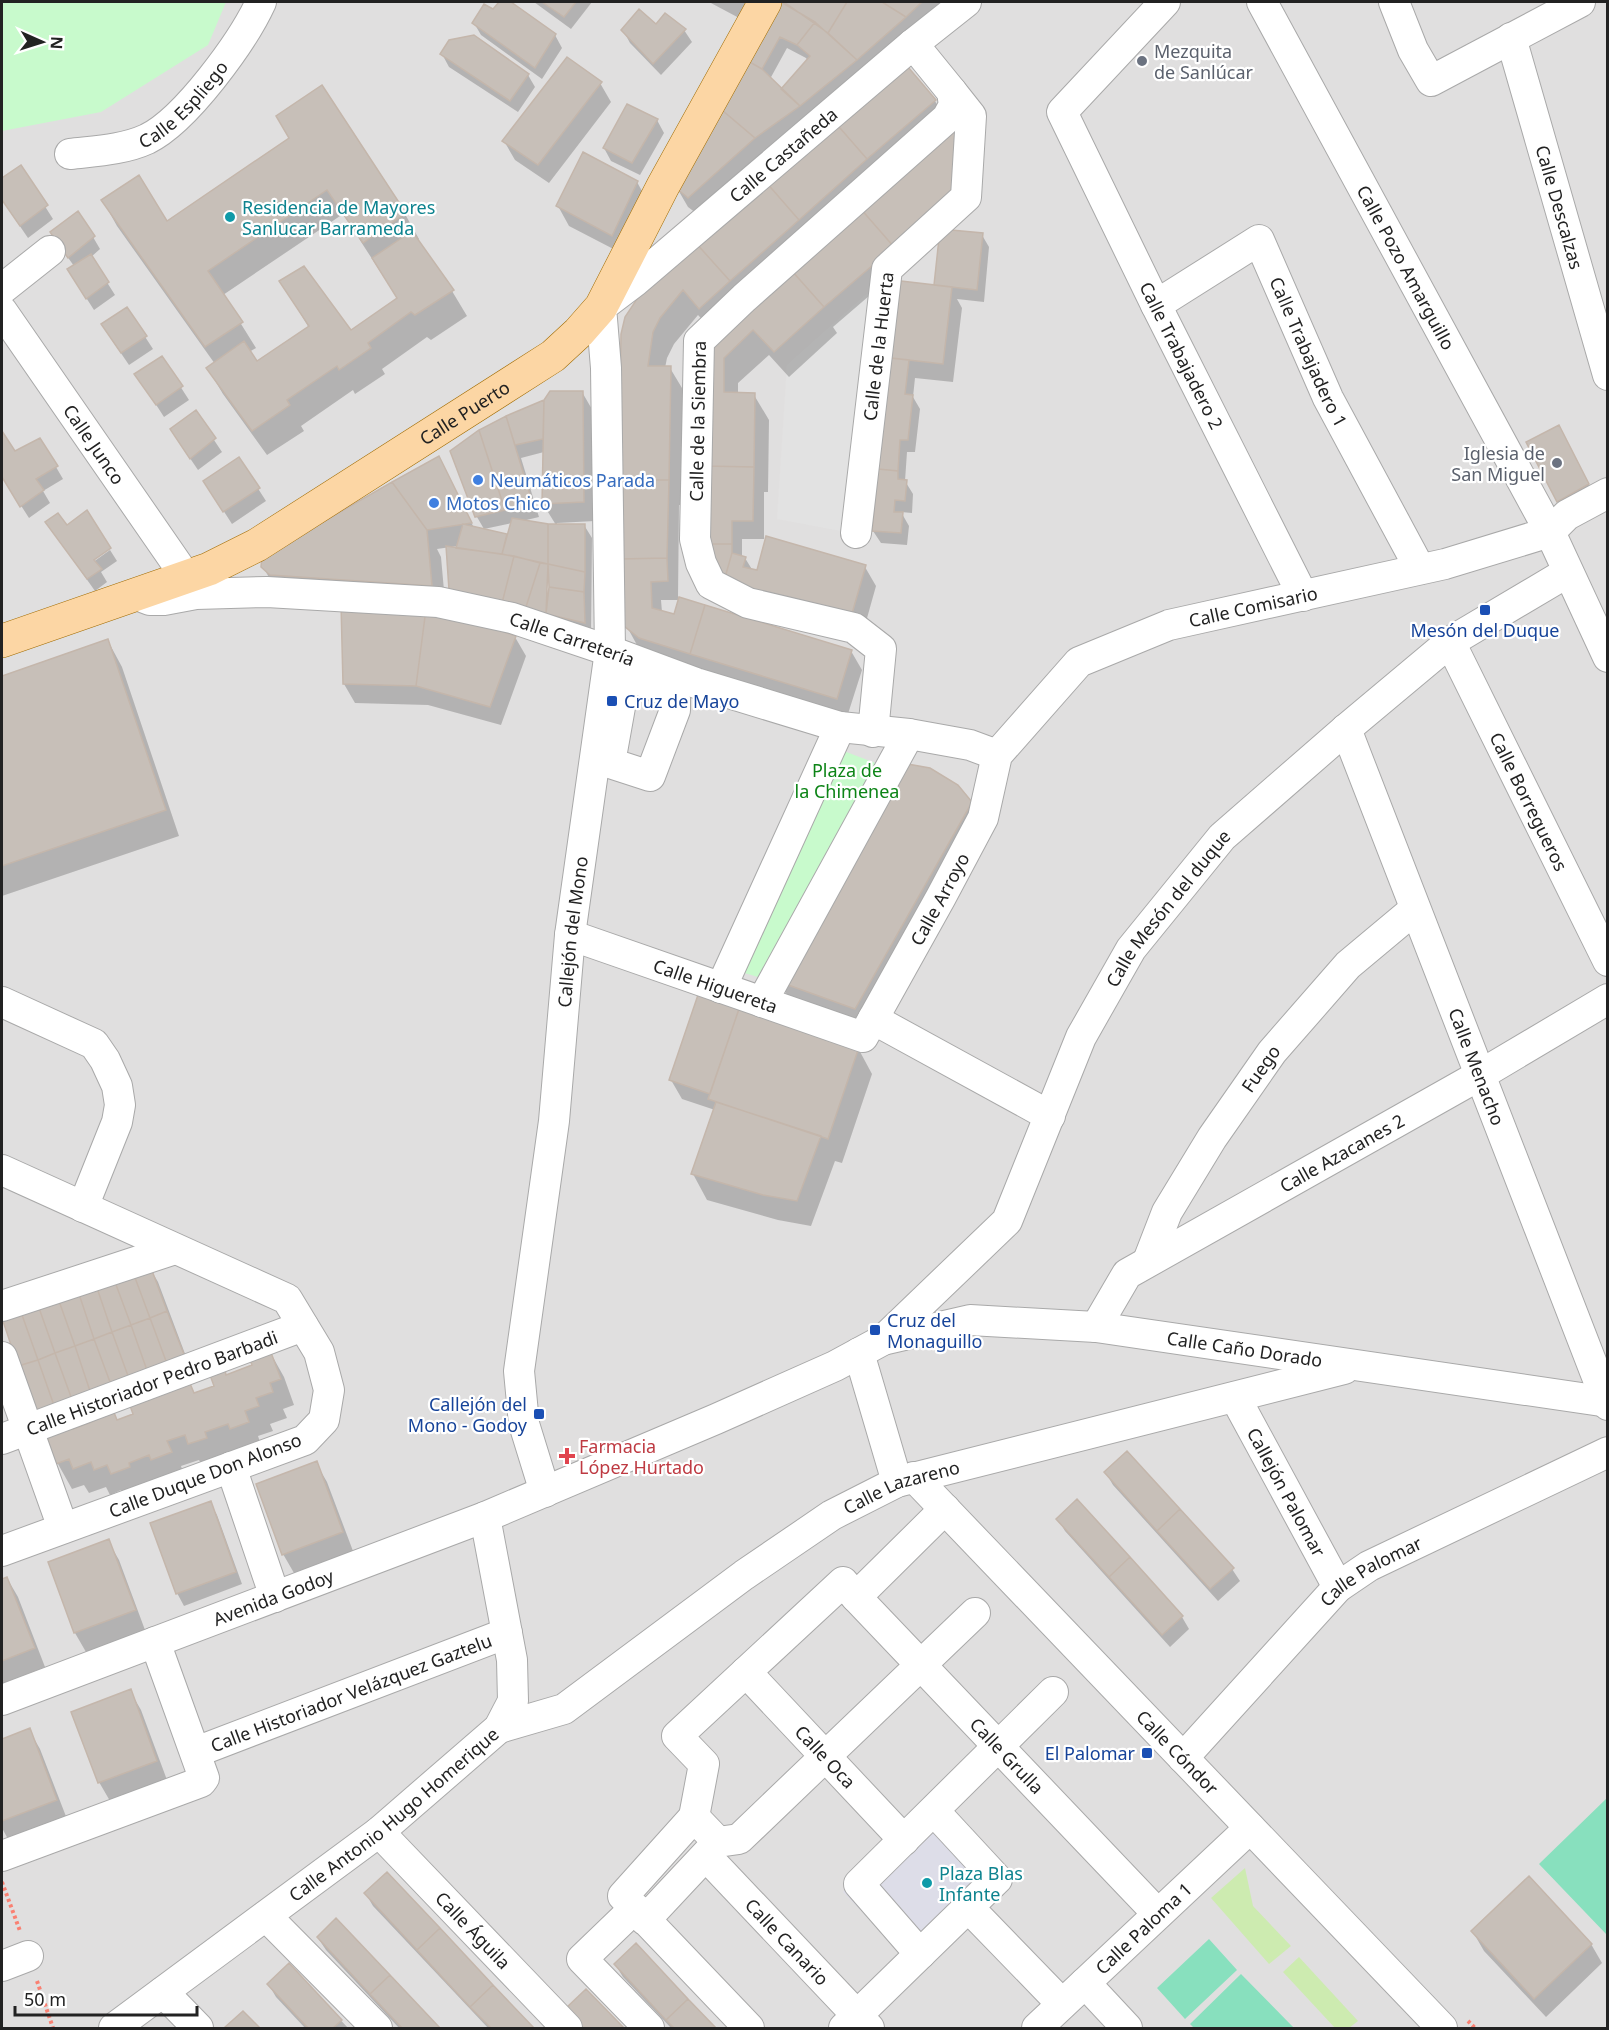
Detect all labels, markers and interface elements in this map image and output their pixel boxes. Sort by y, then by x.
north arrow [12,12,72,72]
text: N [46,36,68,50]
place label: Mezquita de Sanlúcar [1154,39,1254,84]
marker: Mezquita de Sanlúcar [1135,54,1149,68]
street label: Calle Espliego [135,56,233,153]
street label: Calle Castañeda [724,102,842,208]
street label: Calle Descalzas [1530,142,1589,272]
street label: Calle Pozo Amarguillo [1352,181,1461,354]
place label: Residencia de Mayores Sanlucar Barrameda [242,195,435,240]
marker: Residencia de Mayores Sanlucar Barrameda [223,210,237,224]
street label: Calle de la Huerta [857,271,899,422]
street label: Calle Trabajadero 1 [1264,273,1353,431]
street label: Calle Trabajadero 2 [1135,278,1229,433]
street label: Calle de la Siembra [684,340,711,502]
street label: Calle Puerto [415,375,514,450]
street label: Calle Junco [58,399,130,489]
place label: Iglesia de San Miguel [1451,441,1545,486]
marker: Iglesia de San Miguel [1550,456,1564,470]
place label: Neumáticos Parada [490,468,655,492]
marker: Neumáticos Parada [471,473,485,487]
place label: Motos Chico [446,491,551,515]
marker: Motos Chico [427,496,441,510]
street label: Calle Comisario [1187,581,1320,632]
marker: Mesón del Duque [1478,603,1492,617]
street label: Calle Carretería [506,606,638,671]
place label: Mesón del Duque [1411,618,1559,642]
place label: Cruz de Mayo [624,689,739,713]
marker: Cruz de Mayo [605,694,619,708]
street label: Calle Borregueros [1485,728,1573,875]
park label: Plaza de la Chimenea [795,758,899,803]
street label: Calle Mesón del duque [1100,824,1235,991]
street label: Calle Arroyo [904,848,974,950]
street label: Callejón del Mono [552,855,593,1008]
street label: Calle Higuereta [650,953,781,1018]
street label: Calle Menacho [1443,1004,1510,1129]
street label: Fuego [1236,1039,1285,1097]
street label: Calle Azacanes 2 [1275,1108,1408,1198]
place label: Cruz del Monaguillo [887,1308,982,1353]
marker: Cruz del Monaguillo [868,1323,882,1337]
street label: Calle Historiador Pedro Barbadi [23,1325,281,1441]
street label: Calle Caño Dorado [1165,1326,1324,1372]
place label: Callejón del Mono - Godoy [408,1392,528,1437]
marker: Callejón del Mono - Godoy [532,1407,546,1421]
street label: Callejón Palomar [1242,1423,1331,1561]
street label: Calle Duque Don Alonso [105,1427,305,1523]
place label: Farmacia López Hurtado [579,1434,704,1479]
marker: Farmacia López Hurtado [560,1449,574,1463]
street label: Calle Lazareno [839,1455,962,1519]
street label: Calle Palomar [1314,1530,1426,1611]
street label: Avenida Godoy [209,1563,338,1631]
street label: Calle Historiador Velázquez Gaztelu [207,1628,495,1757]
street label: Calle Cóndor [1131,1705,1224,1800]
street label: Calle Grulla [965,1712,1049,1799]
street label: Calle Oca [790,1720,861,1793]
street label: Calle Antonio Hugo Homerique [284,1722,503,1907]
place label: El Palomar [1045,1741,1136,1765]
marker: El Palomar [1140,1746,1154,1760]
place label: Plaza Blas Infante [939,1861,1023,1906]
marker: Plaza Blas Infante [920,1876,934,1890]
street label: Calle Paloma 1 [1090,1877,1197,1979]
street label: Calle Águila [430,1886,516,1974]
street label: Calle Canario [740,1893,834,1990]
scale bar [15,1979,196,2017]
text: 50 m [24,1987,66,2011]

